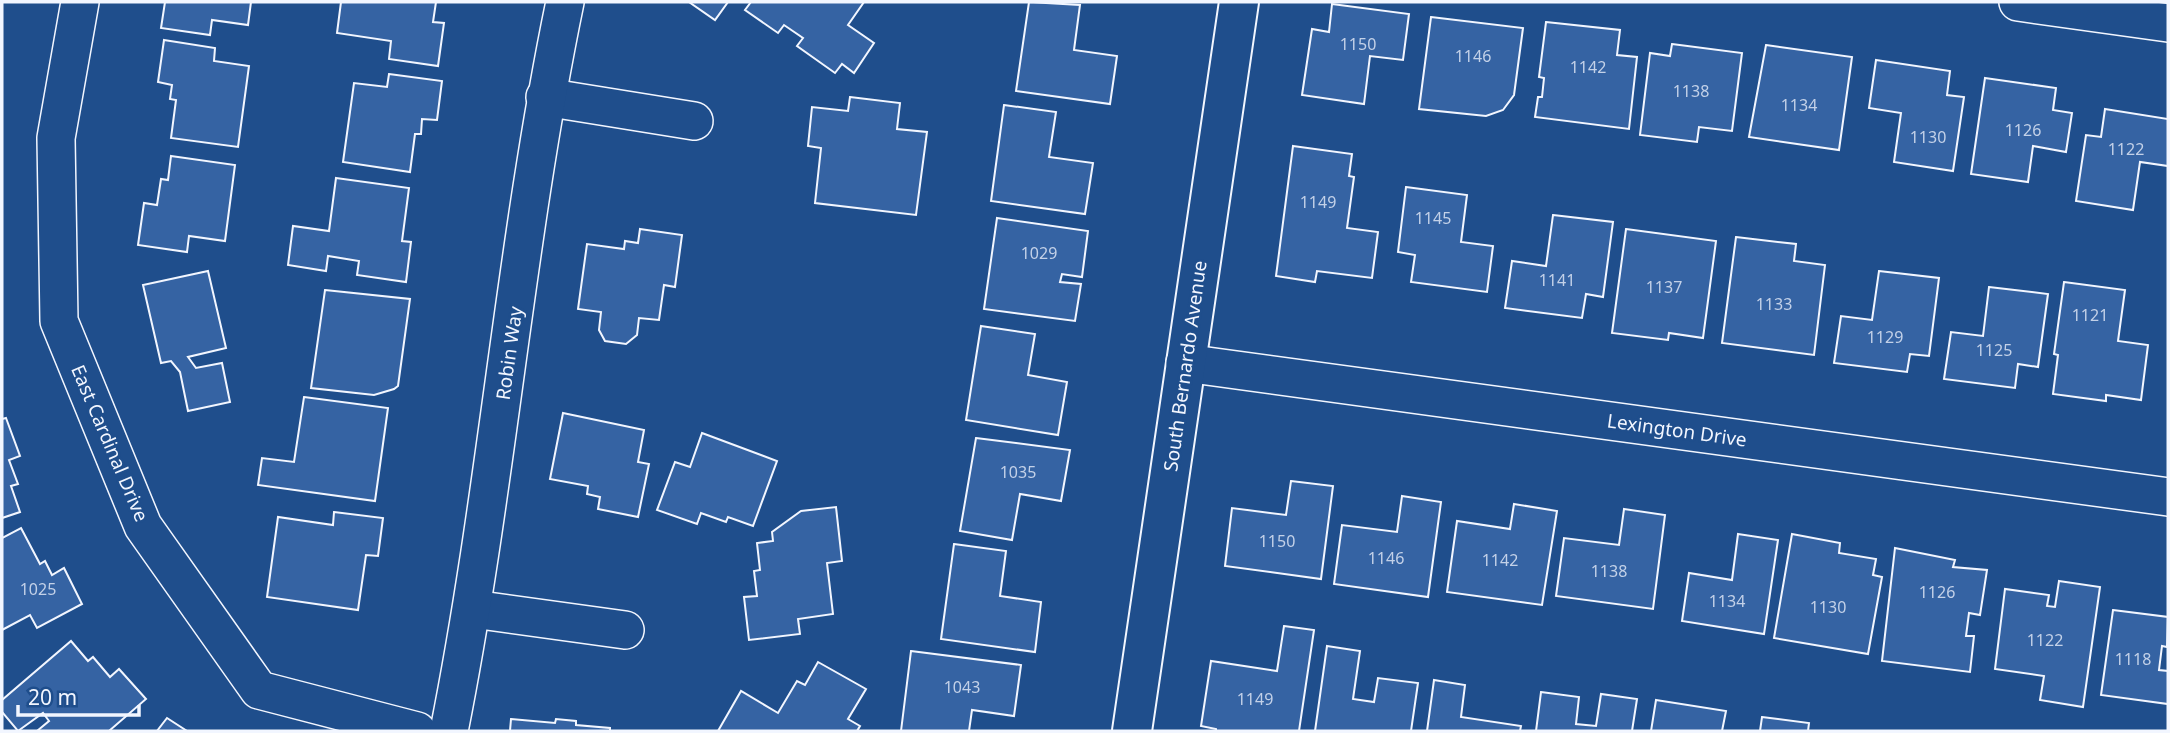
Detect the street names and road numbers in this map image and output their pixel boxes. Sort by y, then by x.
street label: South Bernardo Avenue [1157,259,1213,473]
street label: Robin Way [490,304,528,401]
street label: East Cardinal Drive [65,361,155,525]
street label: Lexington Drive [1606,407,1748,453]

